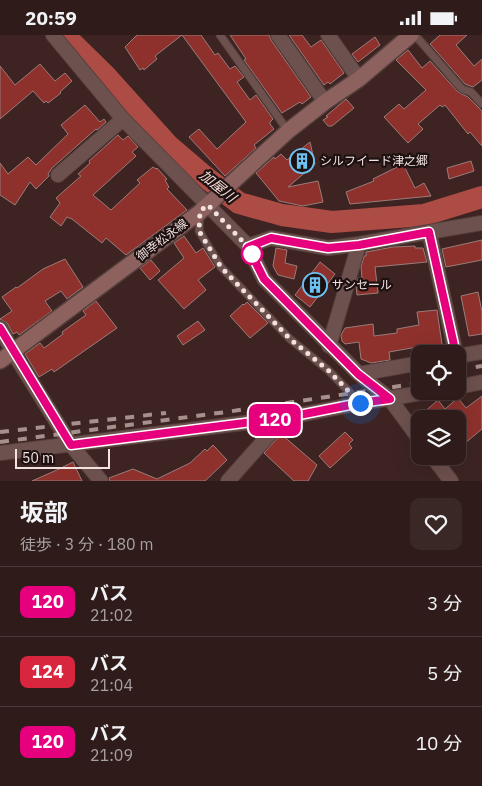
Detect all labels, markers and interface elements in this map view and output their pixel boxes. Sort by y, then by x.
text: 20:59 [25,6,77,30]
building icon: シルフイード津之郷 [289,148,315,174]
place label: シルフイード津之郷 [320,153,428,168]
water label: 加屋川 [196,166,242,207]
street label: 御幸松永線 [133,216,190,264]
unlabelled marker [241,243,263,265]
building icon: サンセール [302,272,328,298]
place label: サンセール [332,277,392,292]
map controls [411,345,466,465]
button: locate [411,345,466,400]
your location [348,391,373,416]
line badge: 120 [246,404,304,436]
text: 120 [259,408,291,431]
button: layers [411,410,466,465]
scale bar [15,446,110,469]
text: 50 m [22,449,54,467]
text: 坂部 [20,496,68,528]
button: heart [410,498,462,550]
text: 徒歩 · 3 分 · 180 m [20,534,153,554]
text: バス [90,581,128,605]
text: 120 [31,590,64,613]
text: 3 分 [427,591,462,615]
text: 21:02 [90,605,133,625]
text: バス [90,651,128,675]
text: 124 [31,660,64,683]
text: 5 分 [427,661,462,685]
text: 21:04 [90,675,133,695]
text: バス [90,721,128,745]
text: 120 [31,730,64,753]
text: 10 分 [416,731,462,755]
text: 21:09 [90,745,133,765]

